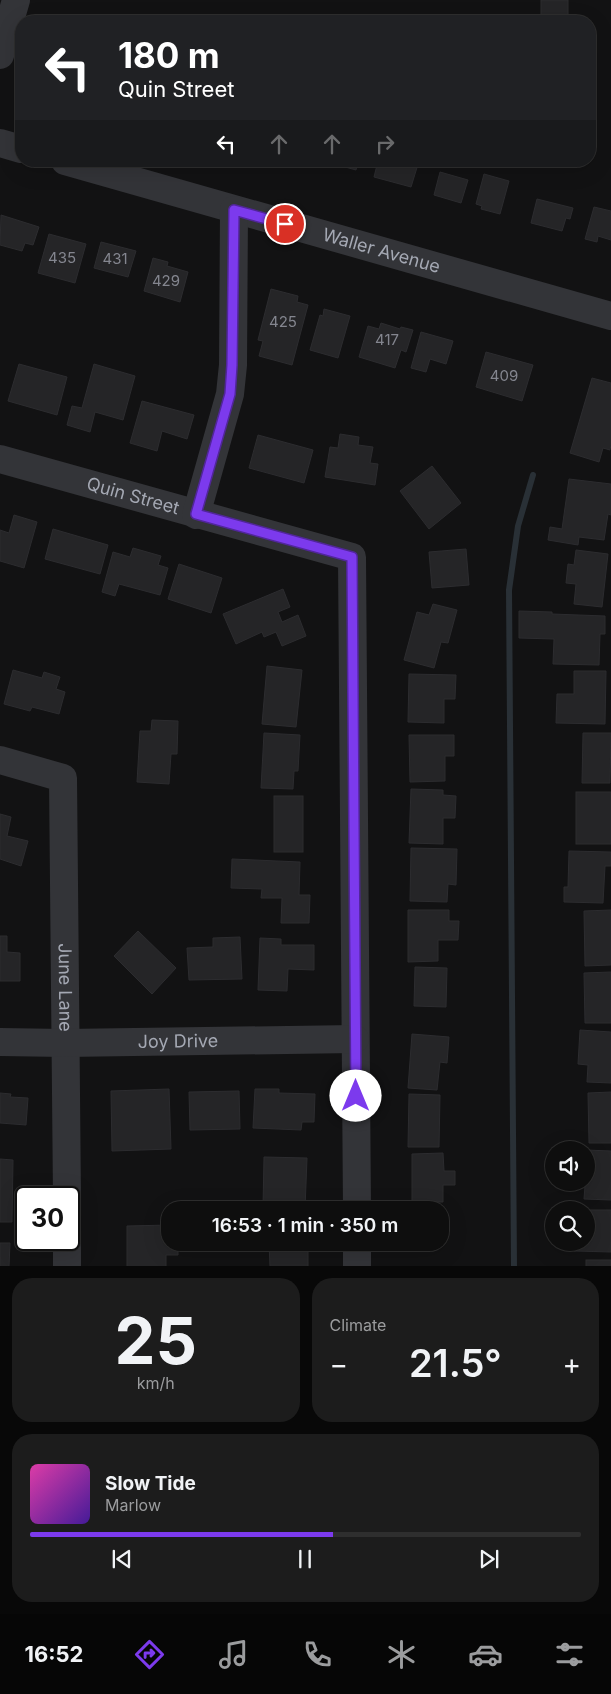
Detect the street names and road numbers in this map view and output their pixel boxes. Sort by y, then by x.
street label: Waller Avenue [320,224,443,277]
street label: Quin Street [84,473,182,518]
street label: June Lane [55,943,76,1032]
street label: Joy Drive [138,1030,218,1052]

